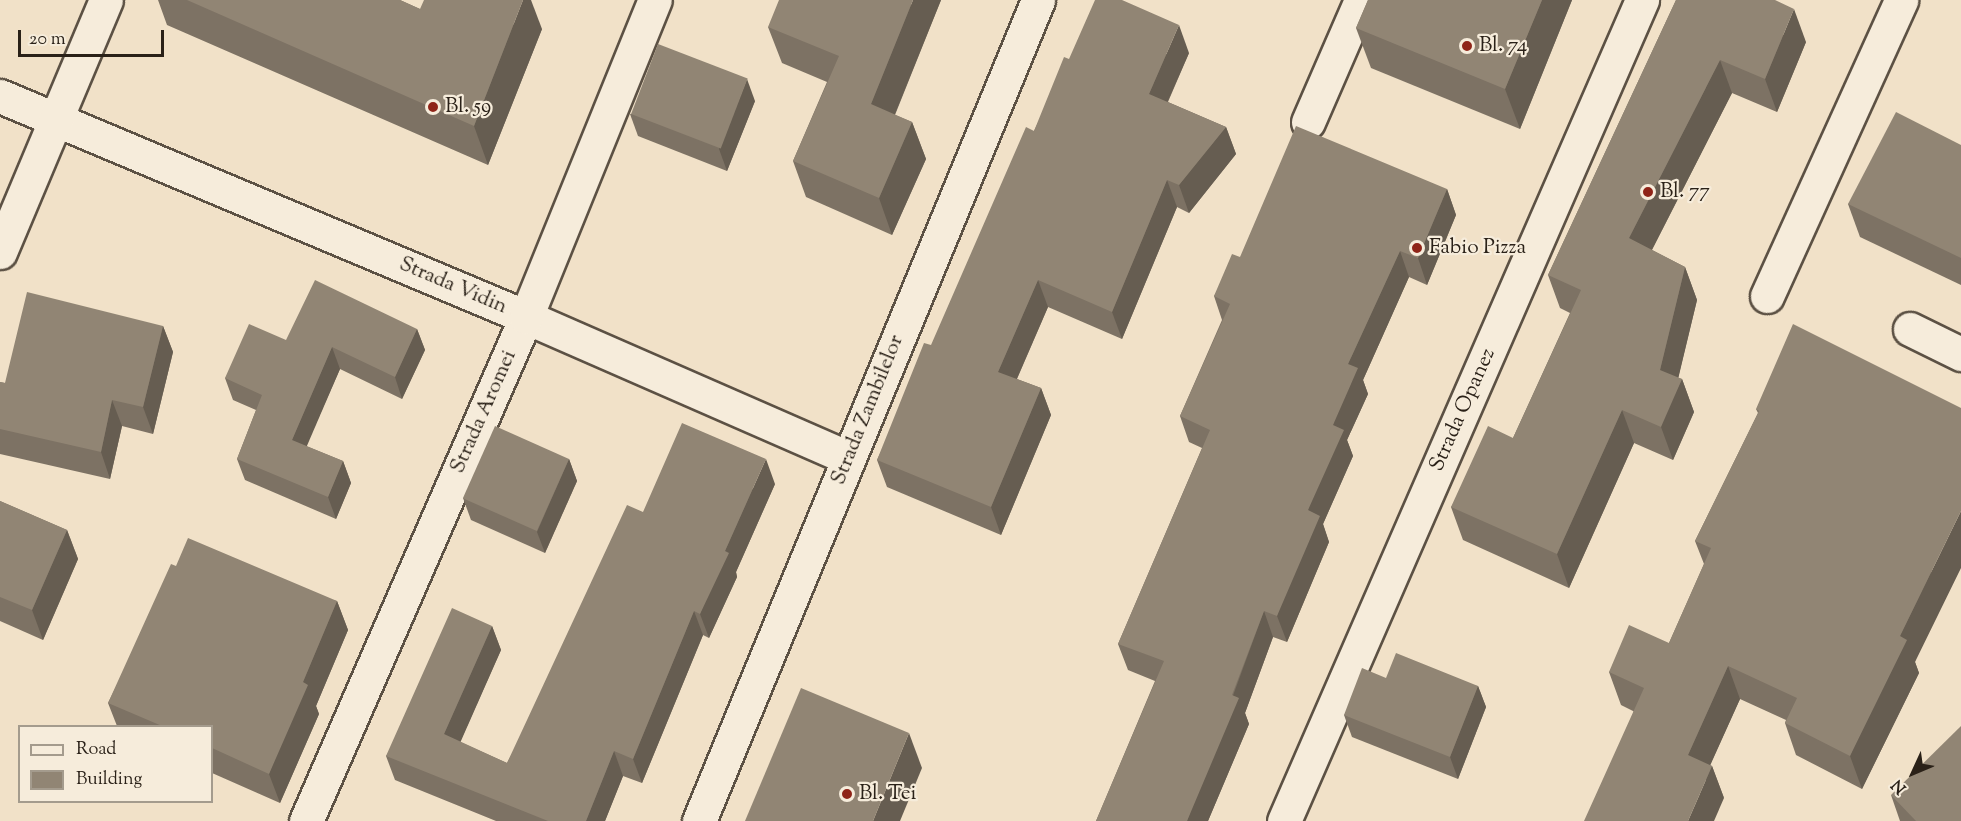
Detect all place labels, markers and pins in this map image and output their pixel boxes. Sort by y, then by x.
place label: Bl. 74 [1479,33,1527,59]
marker: Bl. 74 [1460,39,1474,53]
place label: Bl. 59 [445,94,491,120]
marker: Bl. 59 [426,100,440,114]
place label: Bl. 77 [1660,179,1710,205]
marker: Bl. 77 [1641,185,1655,199]
place label: Fabio Pizza [1429,235,1526,261]
marker: Fabio Pizza [1410,241,1424,255]
place label: Bl. Tei [859,781,916,807]
marker: Bl. Tei [840,787,854,801]

